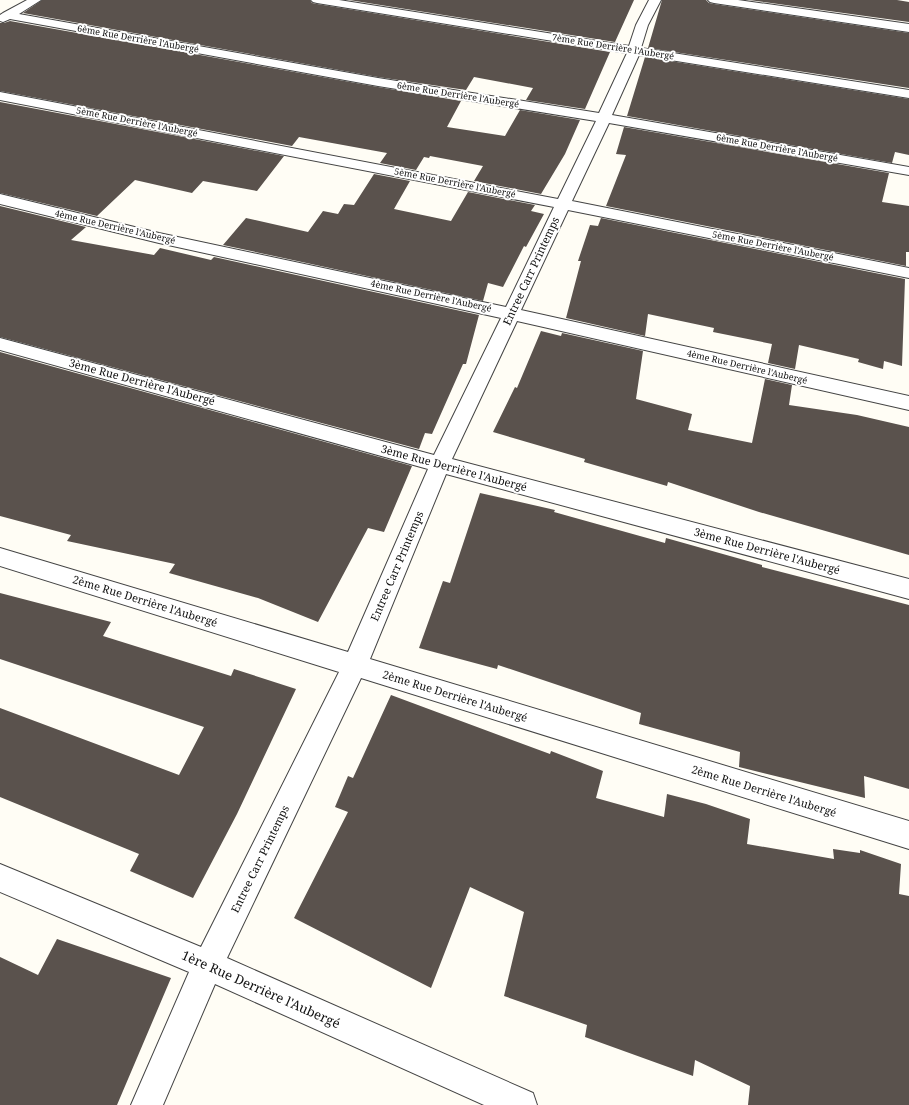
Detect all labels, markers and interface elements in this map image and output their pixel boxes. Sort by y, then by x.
street label: 6ème Rue Derrière l'Aubergé [76,21,200,56]
street label: 7ème Rue Derrière l'Aubergé [551,30,675,63]
street label: 6ème Rue Derrière l'Aubergé [396,78,520,111]
street label: 5ème Rue Derrière l'Aubergé [75,103,199,140]
street label: 6ème Rue Derrière l'Aubergé [715,130,839,165]
street label: 5ème Rue Derrière l'Aubergé [393,164,517,201]
street label: 4ème Rue Derrière l'Aubergé [54,206,177,247]
street label: Entree Carr Printemps [499,214,562,327]
street label: 5ème Rue Derrière l'Aubergé [711,227,835,264]
street label: 4ème Rue Derrière l'Aubergé [369,276,493,315]
street label: 4ème Rue Derrière l'Aubergé [686,346,809,387]
street label: 3ème Rue Derrière l'Aubergé [67,355,217,408]
street label: 3ème Rue Derrière l'Aubergé [379,441,529,494]
street label: Entree Carr Printemps [367,508,427,623]
street label: 3ème Rue Derrière l'Aubergé [692,524,842,577]
street label: 2ème Rue Derrière l'Aubergé [71,571,220,630]
street label: 2ème Rue Derrière l'Aubergé [381,666,530,725]
street label: 2ème Rue Derrière l'Aubergé [690,761,839,820]
street label: Entree Carr Printemps [227,802,292,915]
street label: 1ère Rue Derrière l'Aubergé [179,946,343,1032]

